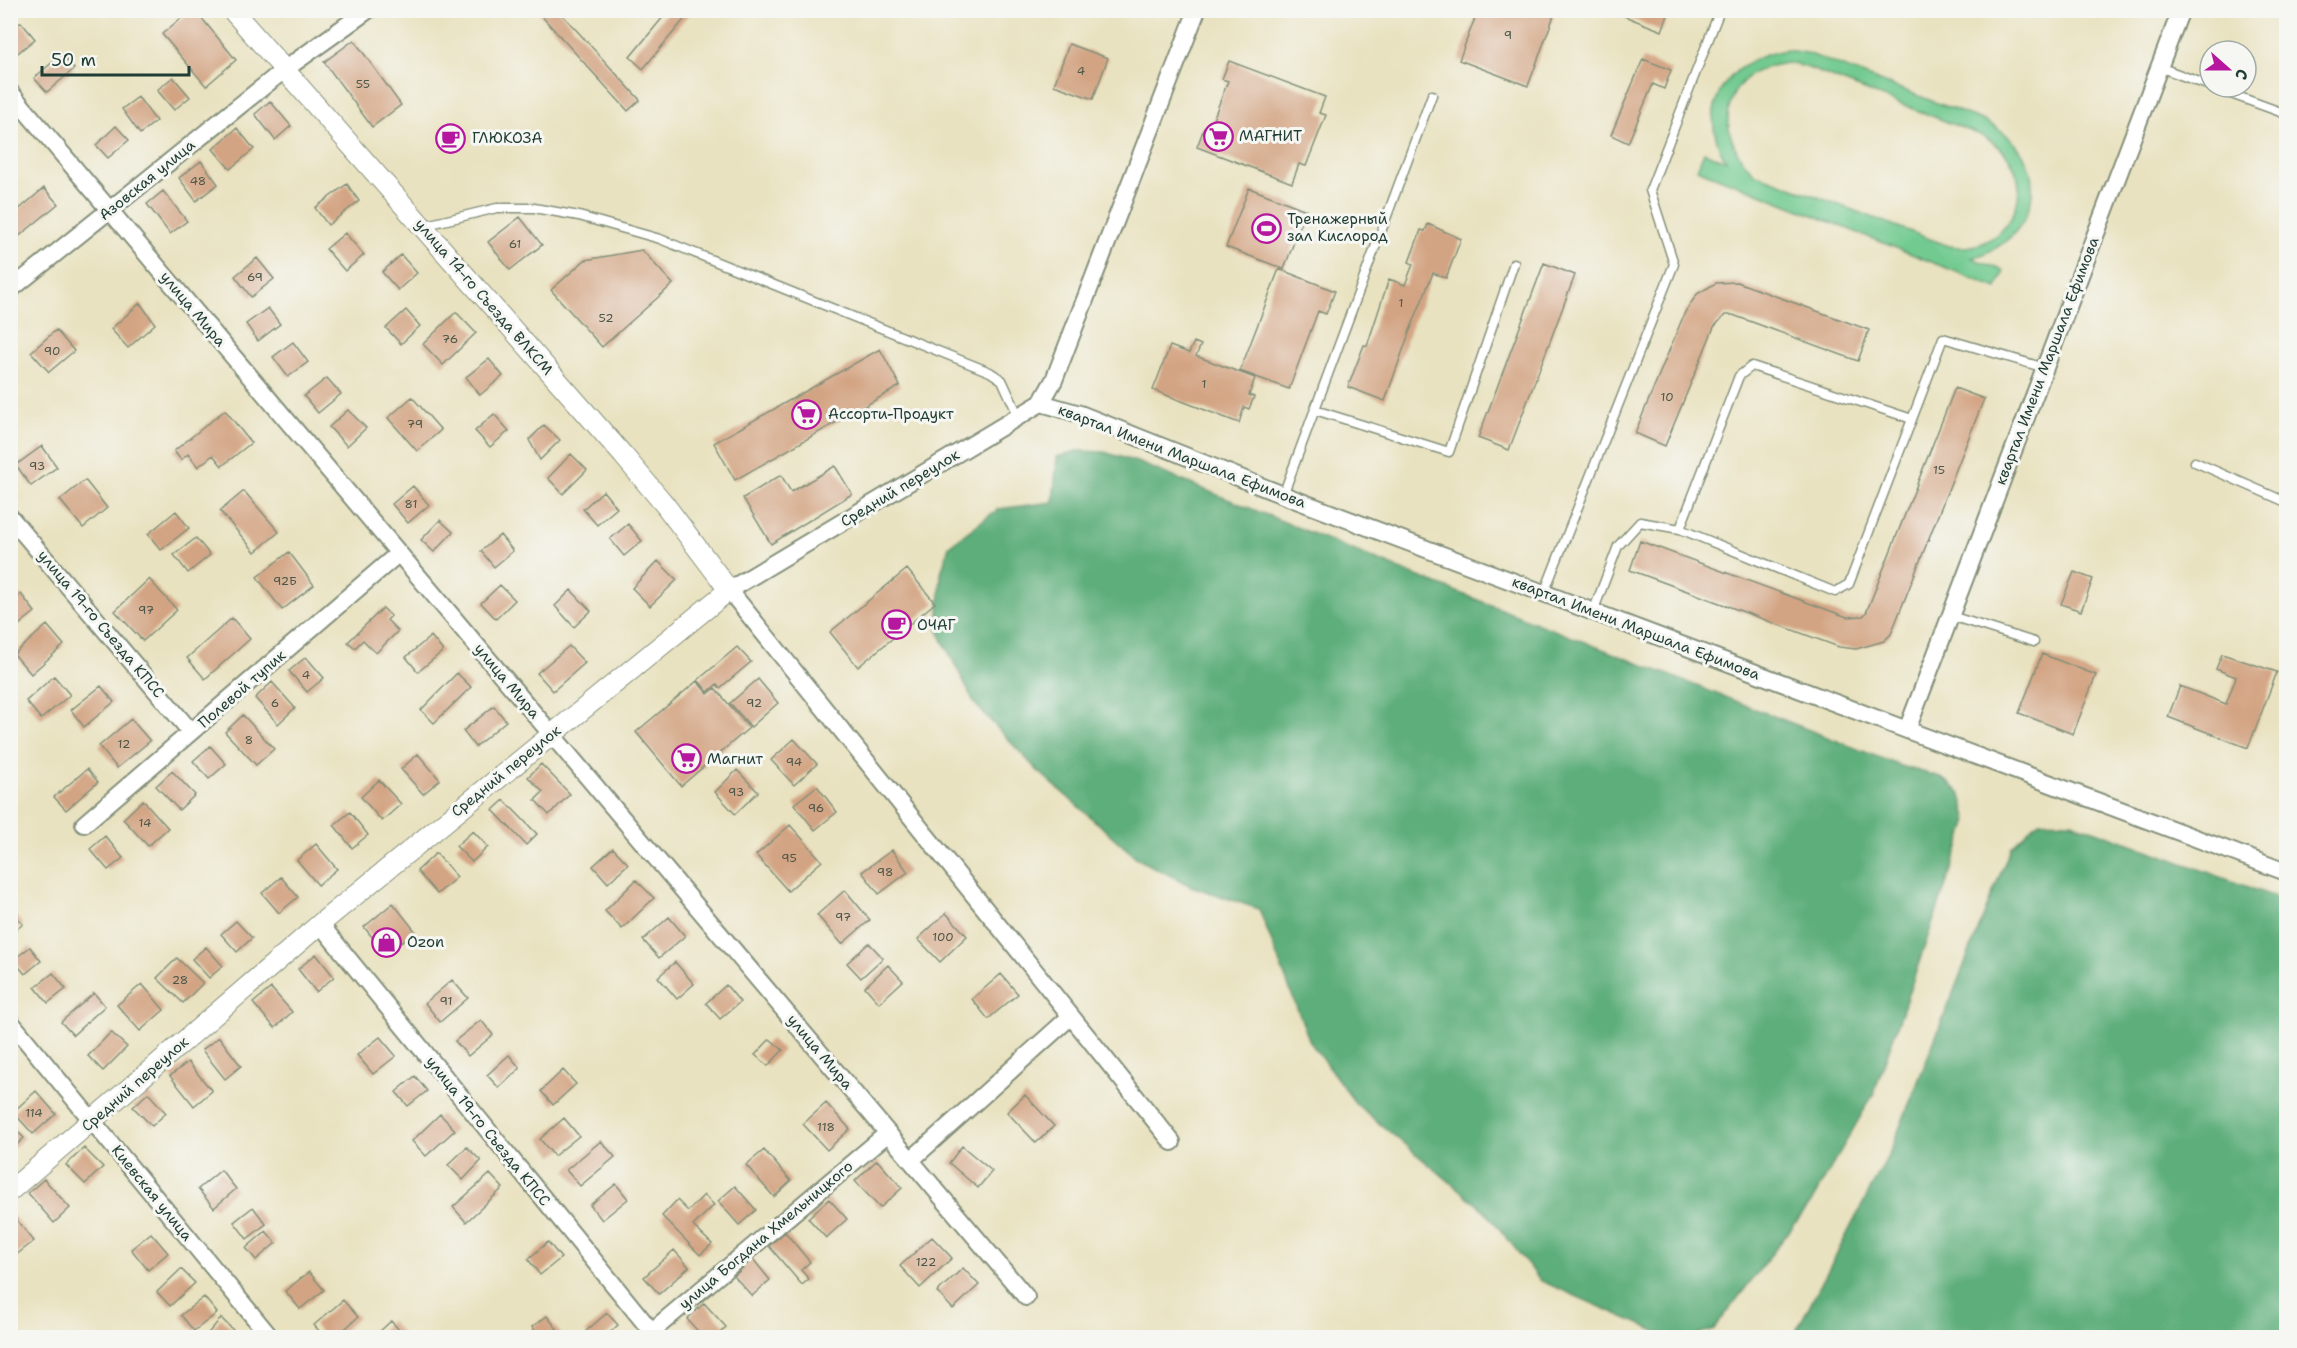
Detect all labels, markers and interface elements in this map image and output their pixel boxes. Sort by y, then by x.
house number: 9 [1504,27,1512,43]
scale bar [42,39,189,77]
north arrow [2198,39,2258,99]
text: 50 m [51,48,96,72]
house number: 4 [1077,63,1085,79]
text: С [2230,66,2253,83]
house number: 55 [356,76,370,92]
supermarket icon: МАГНИТ [1202,120,1234,152]
cafe icon: ГЛЮКОЗА [435,122,467,154]
place label: МАГНИТ [1239,126,1302,146]
place label: ГЛЮКОЗА [472,128,543,148]
street label: Азовская улица [95,135,200,225]
house number: 48 [190,173,206,189]
place label: Тренажерный зал Кислород [1287,209,1388,246]
sports icon: Тренажерный зал Кислород [1250,212,1282,244]
street label: улица 14-го Съезда ВЛКСМ [410,215,558,380]
street label: квартал Имени Маршала Ефимова [1990,234,2104,488]
house number: 61 [509,236,521,252]
street label: улица Мира [156,267,231,351]
house number: 69 [247,269,263,285]
house number: 1 [1398,295,1404,311]
house number: 52 [598,310,614,326]
house number: 76 [442,331,458,347]
house number: 90 [44,343,60,359]
house number: 1 [1201,376,1207,392]
house number: 10 [1660,389,1674,405]
supermarket icon: Ассорти-Продукт [791,398,823,430]
street label: квартал Имени Маршала Ефимова [1055,399,1309,513]
place label: Ассорти-Продукт [828,404,954,424]
house number: 79 [407,416,423,432]
street label: Средний переулок [837,444,963,531]
house number: 93 [29,458,45,474]
house number: 15 [1933,462,1945,478]
house number: 81 [405,496,417,512]
street label: улица 19-го Съезда КПСС [33,546,169,702]
street label: квартал Имени Маршала Ефимова [1509,571,1763,685]
house number: 92Б [273,573,297,589]
house number: 97 [138,602,154,618]
cafe icon: ОЧАГ [880,609,912,641]
place label: ОЧАГ [917,615,955,635]
street label: улица Мира [470,639,545,723]
street label: Полевой тупик [194,645,290,733]
house number: 4 [302,667,310,683]
house number: 6 [271,695,279,711]
house number: 92 [746,695,762,711]
street label: Средний переулок [447,721,565,821]
house number: 8 [245,732,253,748]
house number: 12 [118,736,130,752]
supermarket icon: Магнит [670,743,702,775]
place label: Магнит [707,749,763,769]
house number: 94 [786,754,802,770]
house number: 93 [728,784,744,800]
house number: 96 [808,800,824,816]
house number: 14 [139,815,151,831]
house number: 95 [781,850,797,866]
house number: 98 [877,864,893,880]
house number: 97 [835,909,851,925]
shop icon: Ozon [370,926,402,958]
house number: 100 [932,929,954,945]
place label: Ozon [407,932,444,952]
house number: 28 [172,972,188,988]
house number: 91 [439,993,453,1009]
street label: улица Мира [783,1010,858,1094]
street label: Средний переулок [77,1032,193,1136]
street label: улица 19-го Съезда КПСС [421,1052,555,1210]
house number: 114 [25,1105,43,1121]
house number: 118 [817,1119,835,1135]
street label: Киевская улица [107,1141,197,1246]
street label: улица Богдана Хмельницкого [675,1156,857,1314]
house number: 122 [916,1254,936,1270]

